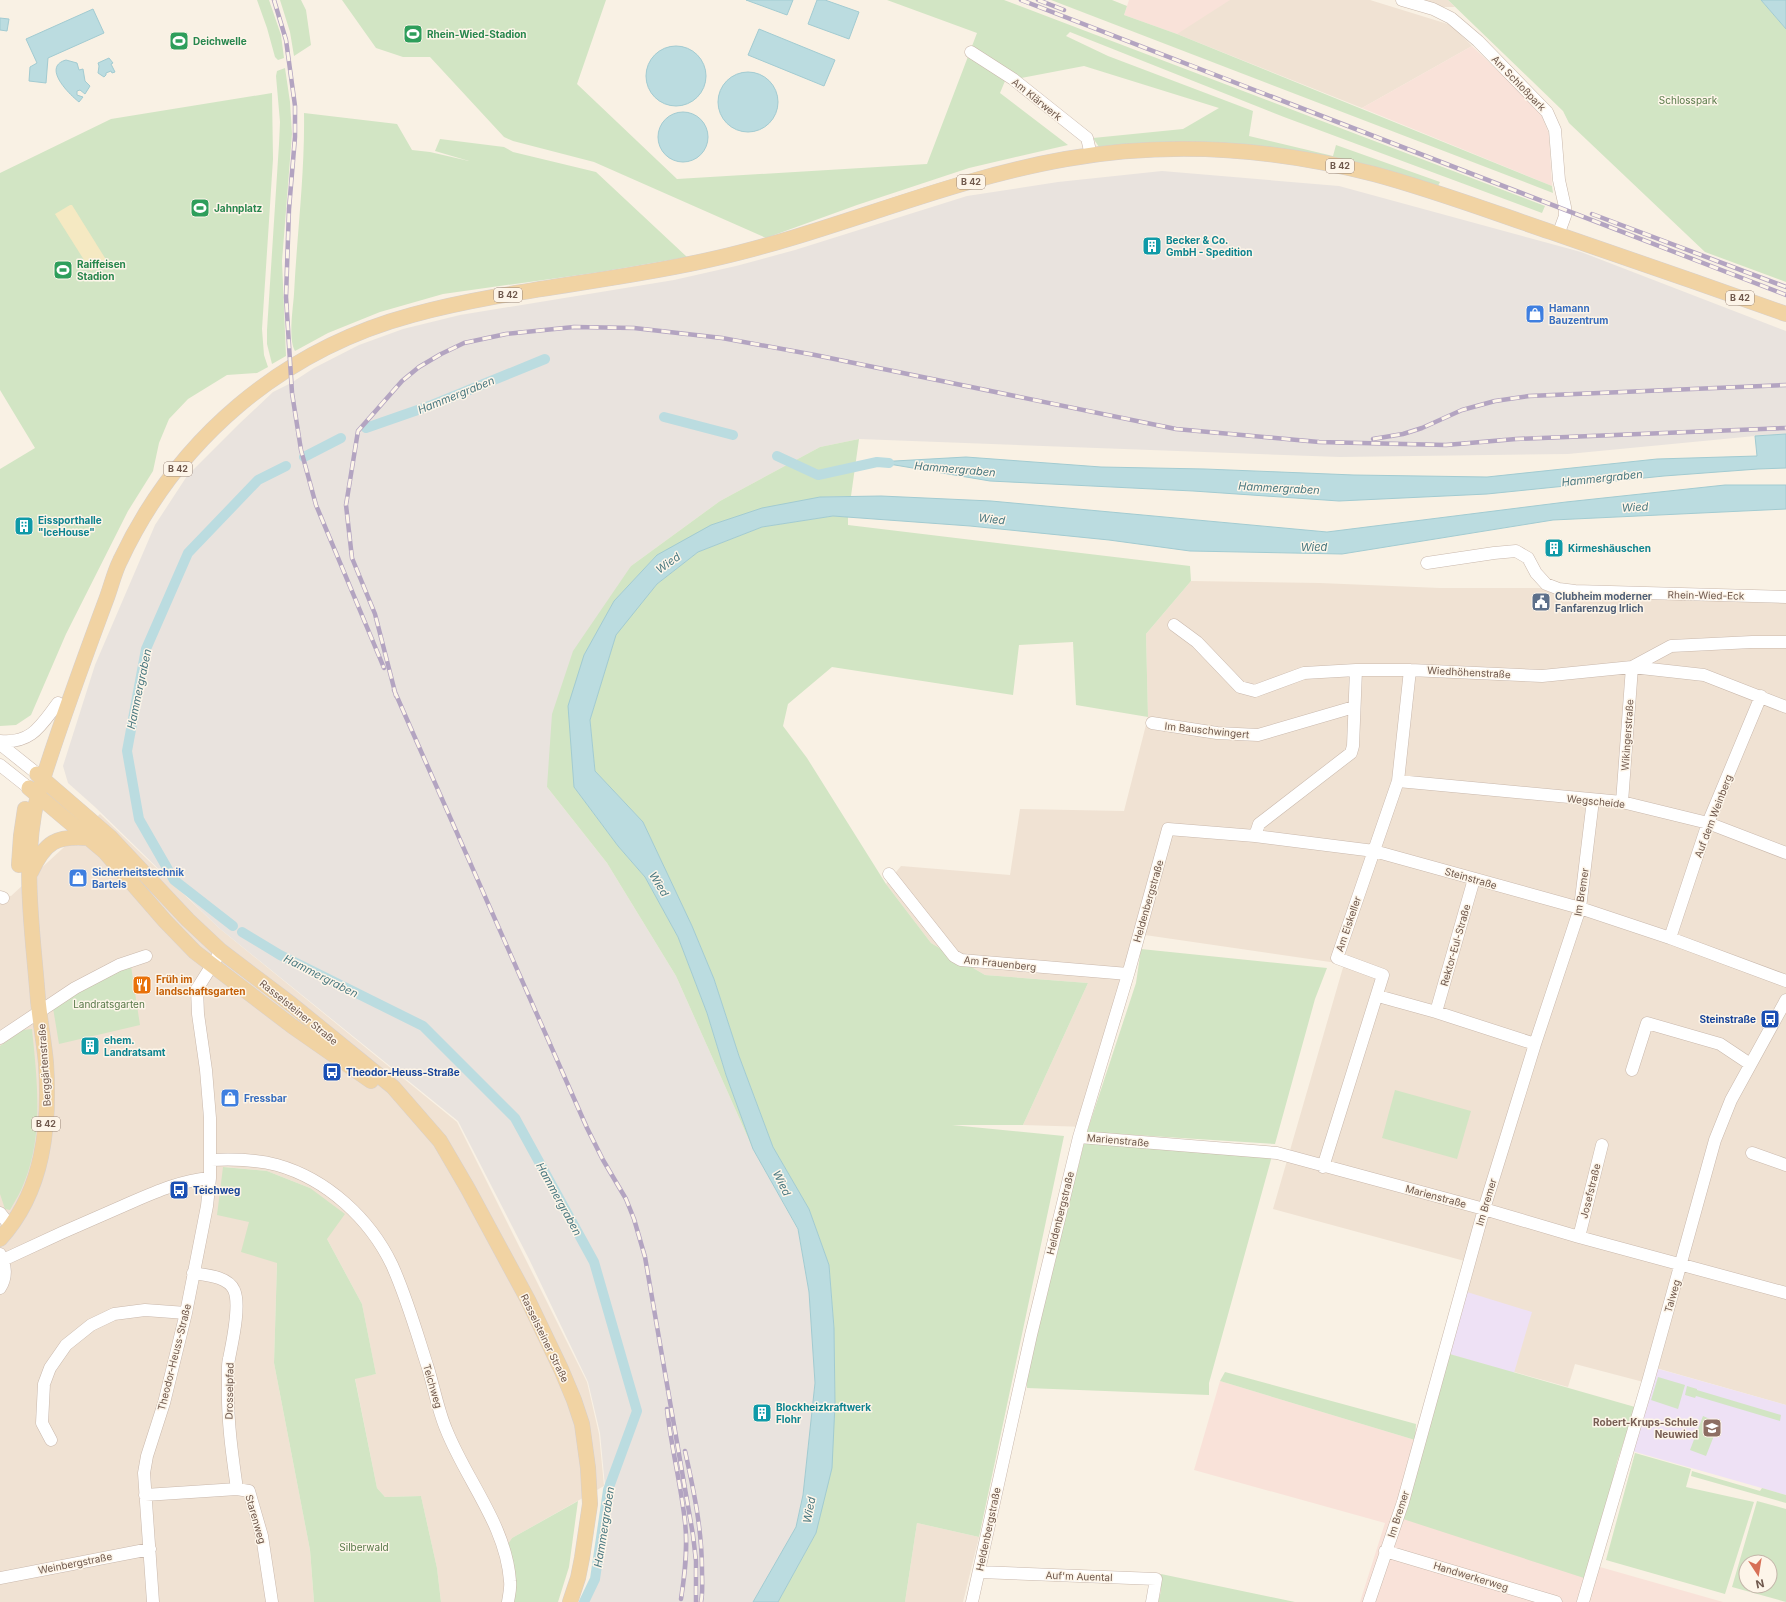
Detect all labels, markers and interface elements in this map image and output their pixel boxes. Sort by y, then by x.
sports icon: Rhein-Wied-Stadion [402,23,424,45]
place label: Rhein-Wied-Stadion [427,28,527,40]
sports icon: Deichwelle [168,30,190,52]
place label: Deichwelle [193,35,247,47]
street label: Am Schloßpark [1490,53,1549,114]
street label: Am Klärwerk [1010,75,1065,123]
park label: Schlosspark [1659,94,1718,106]
road number: B 42 [1326,159,1354,173]
road number: B 42 [957,175,985,189]
sports icon: Jahnplatz [189,197,211,219]
place label: Jahnplatz [214,202,263,214]
place label: Becker & Co. GmbH - Spedition [1166,234,1252,258]
building icon: Becker & Co. GmbH - Spedition [1141,235,1163,257]
place label: Raiffeisen Stadion [77,258,126,282]
sports icon: Raiffeisen Stadion [52,259,74,281]
road number: B 42 [494,288,522,302]
road number: B 42 [1726,291,1754,305]
place label: Hamann Bauzentrum [1549,302,1608,326]
shop icon: Hamann Bauzentrum [1524,303,1546,325]
water label: Hammergraben [416,373,497,417]
water label: Hammergraben [914,458,997,480]
road number: B 42 [164,462,192,476]
water label: Hammergraben [1561,467,1644,489]
water label: Hammergraben [1238,479,1321,497]
water label: Wied [1621,499,1649,515]
water label: Wied [978,511,1006,527]
place label: Eissporthalle "IceHouse" [38,514,102,538]
building icon: Eissporthalle "IceHouse" [13,515,35,537]
building icon: Kirmeshäuschen [1543,537,1565,559]
water label: Wied [1301,540,1328,554]
place label: Kirmeshäuschen [1568,542,1651,554]
water label: Wied [653,549,683,576]
street label: Rhein-Wied-Eck [1668,588,1745,602]
place label: Clubheim moderner Fanfarenzug Irlich [1555,590,1652,615]
public building icon: Clubheim moderner Fanfarenzug Irlich [1530,591,1552,613]
water label: Hammergraben [124,647,154,730]
street label: Wiedhöhenstraße [1427,664,1511,680]
street label: Wikingerstraße [1619,699,1635,771]
street label: Im Bauschwingert [1164,720,1251,740]
street label: Auf dem Weinberg [1692,773,1734,859]
street label: Wegscheide [1566,792,1626,810]
street label: Heldenbergstraße [1130,858,1166,944]
street label: Steinstraße [1444,865,1499,891]
place label: Sicherheitstechnik Bartels [92,866,184,890]
shop icon: Sicherheitstechnik Bartels [67,867,89,889]
street label: Im Bremer [1571,867,1591,917]
water label: Wied [646,869,672,899]
street label: Am Eiskeller [1333,895,1363,953]
street label: Rektor-Eul-Straße [1438,902,1472,987]
water label: Hammergraben [281,951,361,1001]
street label: Am Frauenberg [963,953,1037,973]
place label: Früh im landschaftsgarten [156,973,245,998]
restaurant icon: Früh im landschaftsgarten [131,974,153,996]
street label: Rasselsteiner Straße [258,977,341,1047]
park label: Landratsgarten [73,998,145,1010]
bus stop icon: Steinstraße [1759,1008,1781,1030]
place label: Steinstraße [1699,1013,1756,1025]
street label: Berggärtenstraße [35,1023,53,1107]
place label: ehem. Landratsamt [104,1034,166,1058]
building icon: ehem. Landratsamt [79,1035,101,1057]
bus stop icon: Theodor-Heuss-Straße [321,1061,343,1083]
place label: Theodor-Heuss-Straße [346,1066,460,1078]
shop icon: Fressbar [219,1087,241,1109]
place label: Fressbar [244,1092,287,1104]
road number: B 42 [32,1117,60,1131]
street label: Marienstraße [1086,1131,1150,1149]
water label: Hammergraben [533,1160,585,1238]
street label: Josefstraße [1577,1162,1603,1220]
water label: Wied [770,1168,794,1198]
street label: Heldenbergstraße [1044,1170,1076,1256]
street label: Im Bremer [1473,1177,1499,1227]
bus stop icon: Teichweg [168,1179,190,1201]
street label: Marienstraße [1404,1182,1468,1210]
place label: Teichweg [193,1184,240,1197]
street label: Talweg [1662,1278,1682,1314]
street label: Rasselsteiner Straße [518,1292,572,1384]
street label: Theodor-Heuss-Straße [155,1302,193,1412]
street label: Drosselpfad [223,1362,235,1420]
street label: Teichweg [421,1362,445,1410]
place label: Blockheizkraftwerk Flohr [776,1401,871,1425]
building icon: Blockheizkraftwerk Flohr [751,1402,773,1424]
place label: Robert-Krups-Schule Neuwied [1593,1416,1698,1440]
school or university icon: Robert-Krups-Schule Neuwied [1701,1417,1723,1439]
water label: Hammergraben [591,1485,617,1568]
street label: Heldenbergstraße [973,1486,1003,1572]
street label: Im Bremer [1385,1489,1411,1539]
street label: Starenweg [243,1493,269,1545]
water label: Wied [800,1495,818,1524]
park label: Silberwald [339,1541,389,1553]
street label: Weinbergstraße [37,1550,113,1576]
north arrow [1738,1554,1778,1594]
street label: Handwerkerweg [1432,1559,1510,1593]
street label: Auf'm Auental [1045,1569,1113,1583]
text: N [1755,1576,1766,1592]

